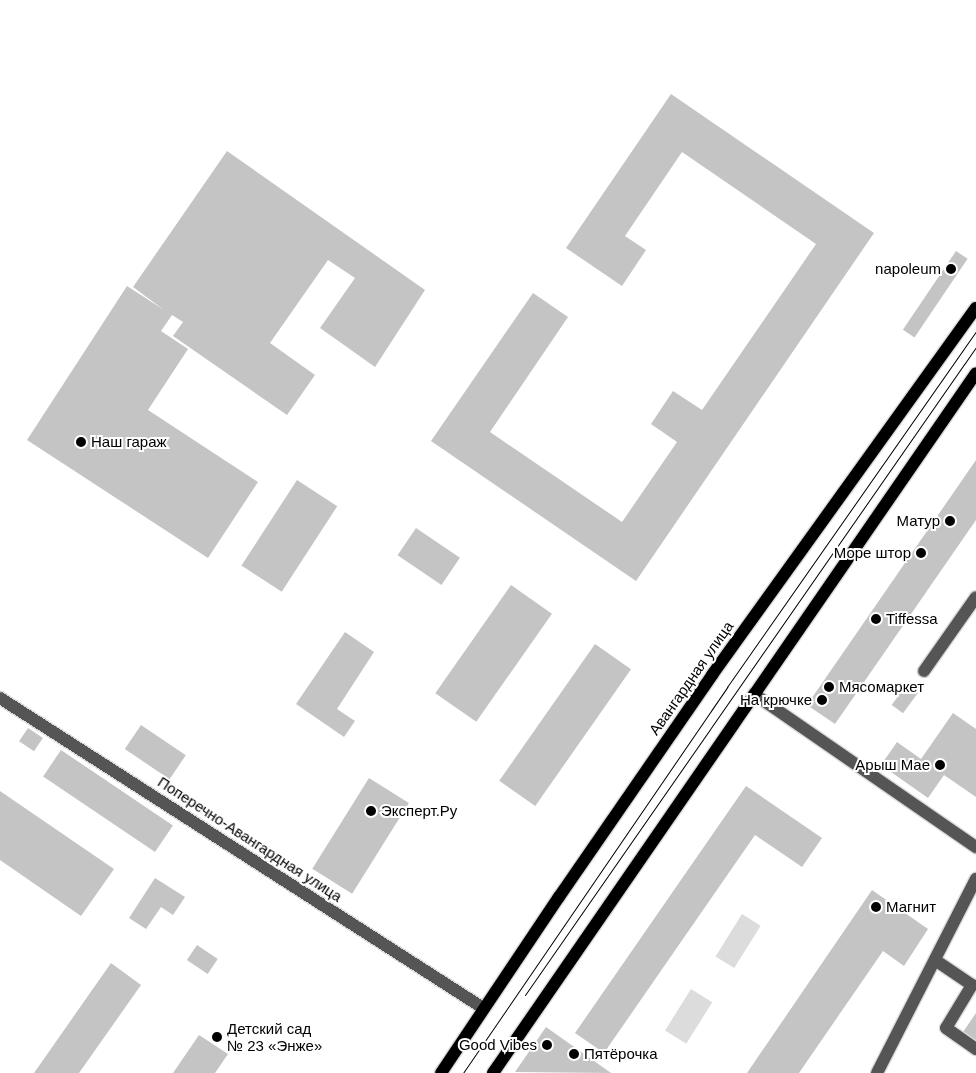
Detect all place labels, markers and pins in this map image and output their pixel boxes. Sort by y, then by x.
place label: napoleum [875,260,941,278]
marker: napoleum [945,263,957,275]
place label: Наш гараж [91,433,167,451]
marker: Наш гараж [75,436,87,448]
place label: Матур [897,512,940,530]
marker: Матур [944,515,956,527]
place label: Море штор [834,544,911,562]
marker: Море штор [915,547,927,559]
place label: Tiffessa [886,610,938,628]
marker: Tiffessa [870,613,882,625]
place label: Мясомаркет [839,678,924,696]
marker: Мясомаркет [823,681,835,693]
place label: На крючке [740,691,812,709]
marker: На крючке [816,694,828,706]
place label: Арыш Мае [855,756,930,774]
marker: Арыш Мае [934,759,946,771]
place label: Эксперт.Ру [381,802,457,820]
marker: Эксперт.Ру [365,805,377,817]
place label: Магнит [886,898,936,916]
marker: Магнит [870,901,882,913]
place label: Детский сад № 23 «Энже» [227,1019,322,1054]
marker: Детский сад № 23 «Энже» [211,1031,223,1043]
place label: Good Vibes [459,1036,537,1054]
marker: Good Vibes [541,1039,553,1051]
place label: Пятёрочка [584,1045,658,1063]
marker: Пятёрочка [568,1048,580,1060]

